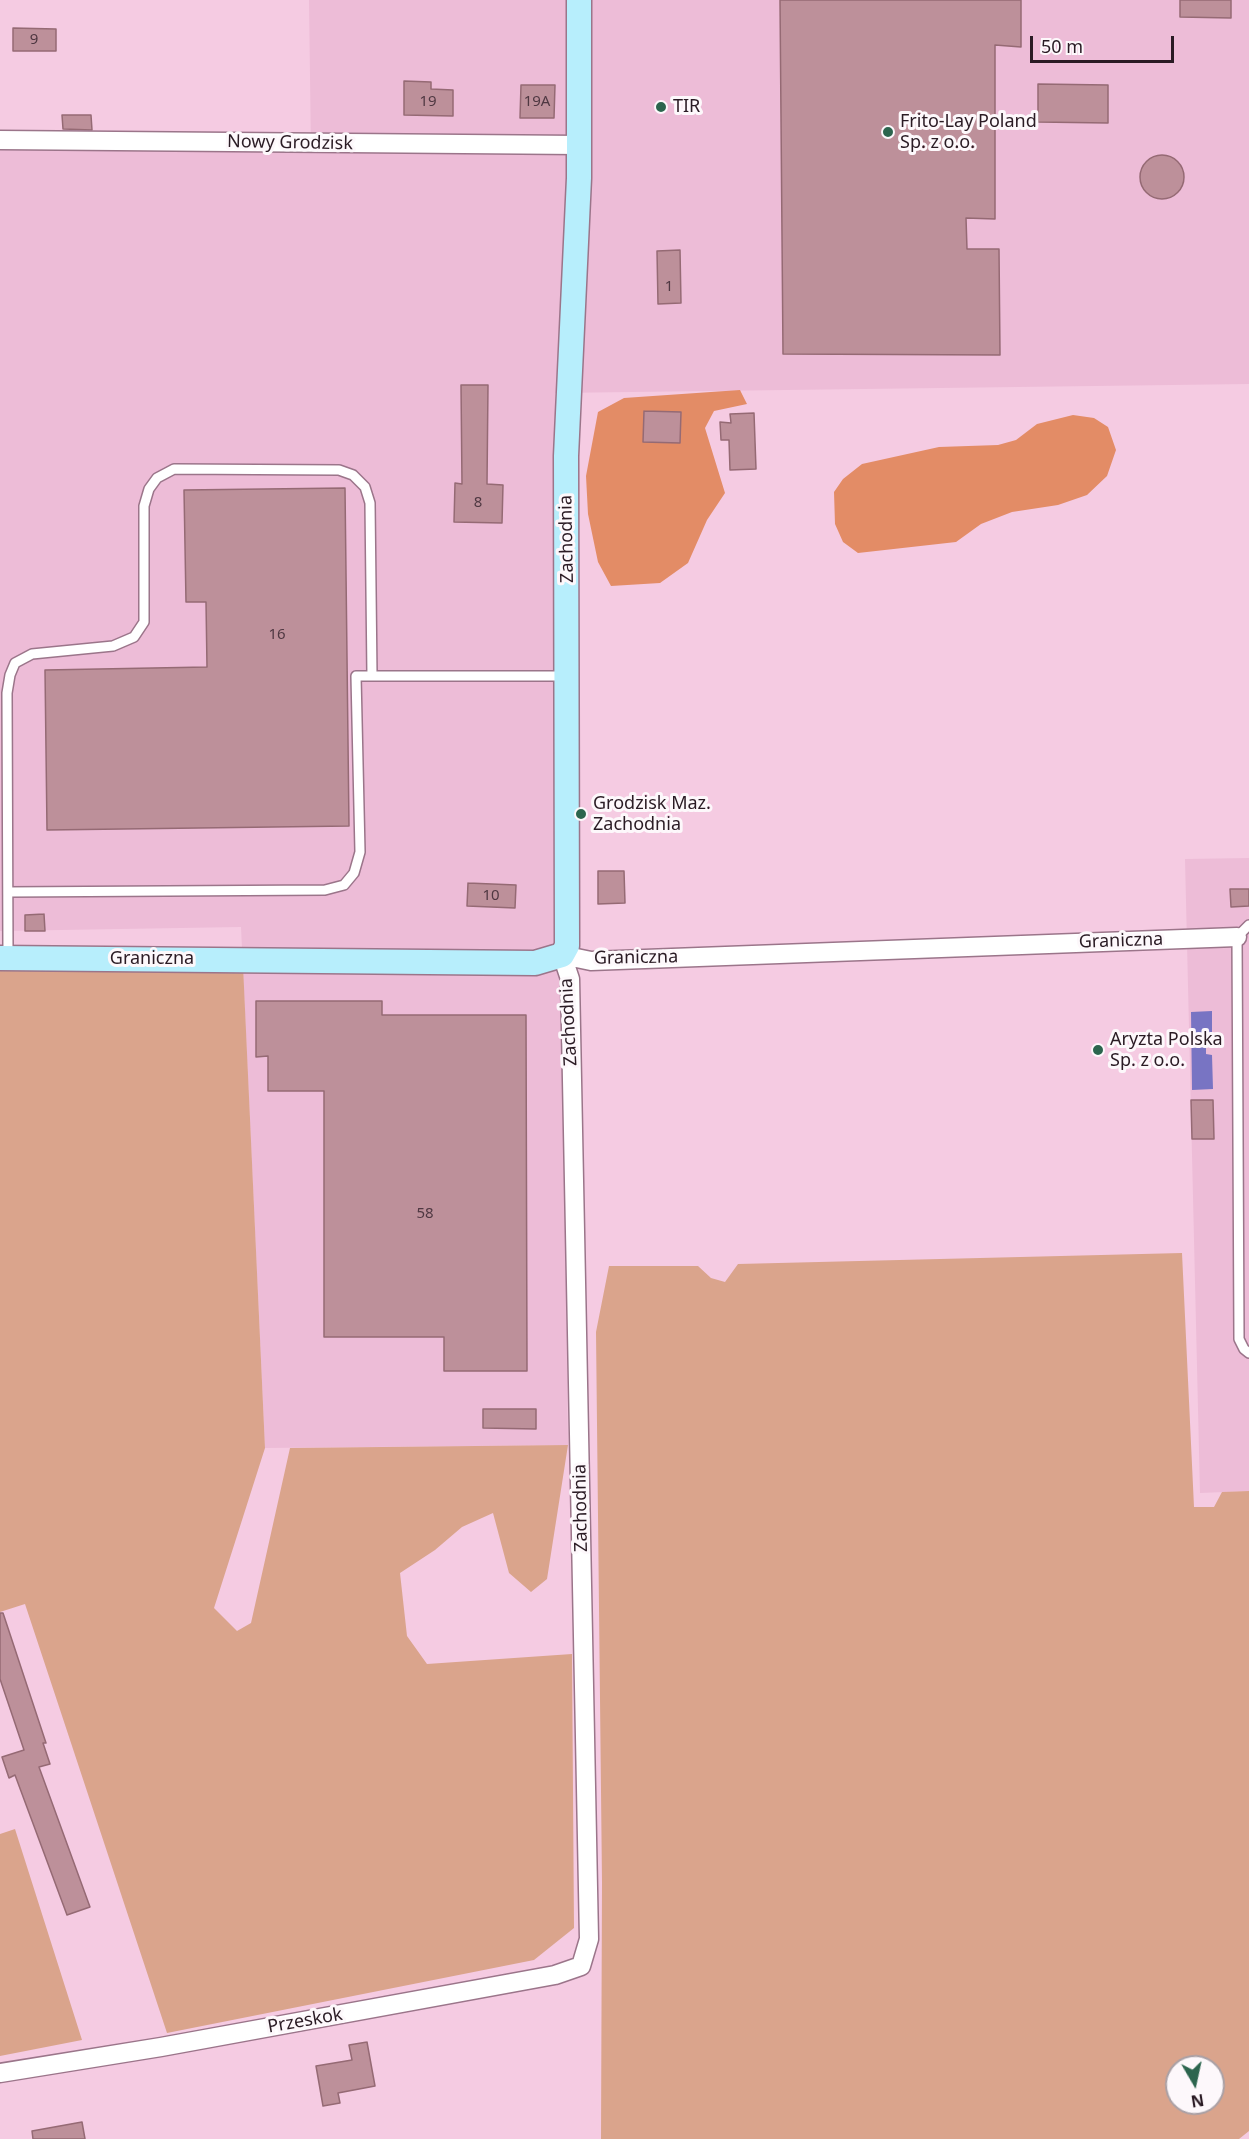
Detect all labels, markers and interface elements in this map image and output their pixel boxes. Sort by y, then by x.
scale bar [1033,24,1177,62]
house number: 9 [30,31,38,49]
text: 50 m [1041,34,1083,58]
house number: 19 [419,93,437,111]
house number: 19A [524,93,550,111]
place label: TIR [673,96,700,118]
marker: TIR [654,100,668,114]
place label: Frito-Lay Poland Sp. z o.o. [900,111,1037,154]
marker: Frito-Lay Poland Sp. z o.o. [881,125,895,139]
street label: Nowy Grodzisk [227,131,353,155]
house number: 1 [665,278,673,296]
house number: 8 [474,494,482,512]
street label: Zachodnia [555,495,579,583]
house number: 16 [268,626,286,644]
place label: Grodzisk Maz. Zachodnia [593,793,711,836]
marker: Grodzisk Maz. Zachodnia [574,807,588,821]
house number: 10 [482,887,500,905]
street label: Graniczna [1078,929,1164,953]
street label: Graniczna [594,946,678,970]
street label: Graniczna [110,948,194,970]
street label: Zachodnia [556,978,582,1066]
place label: Aryzta Polska Sp. z o.o. [1110,1029,1223,1072]
marker: Aryzta Polska Sp. z o.o. [1091,1043,1105,1057]
house number: 58 [416,1205,434,1223]
street label: Zachodnia [569,1464,593,1552]
street label: Przeskok [266,2004,344,2038]
north arrow [1165,2055,1225,2115]
text: N [1189,2089,1206,2113]

